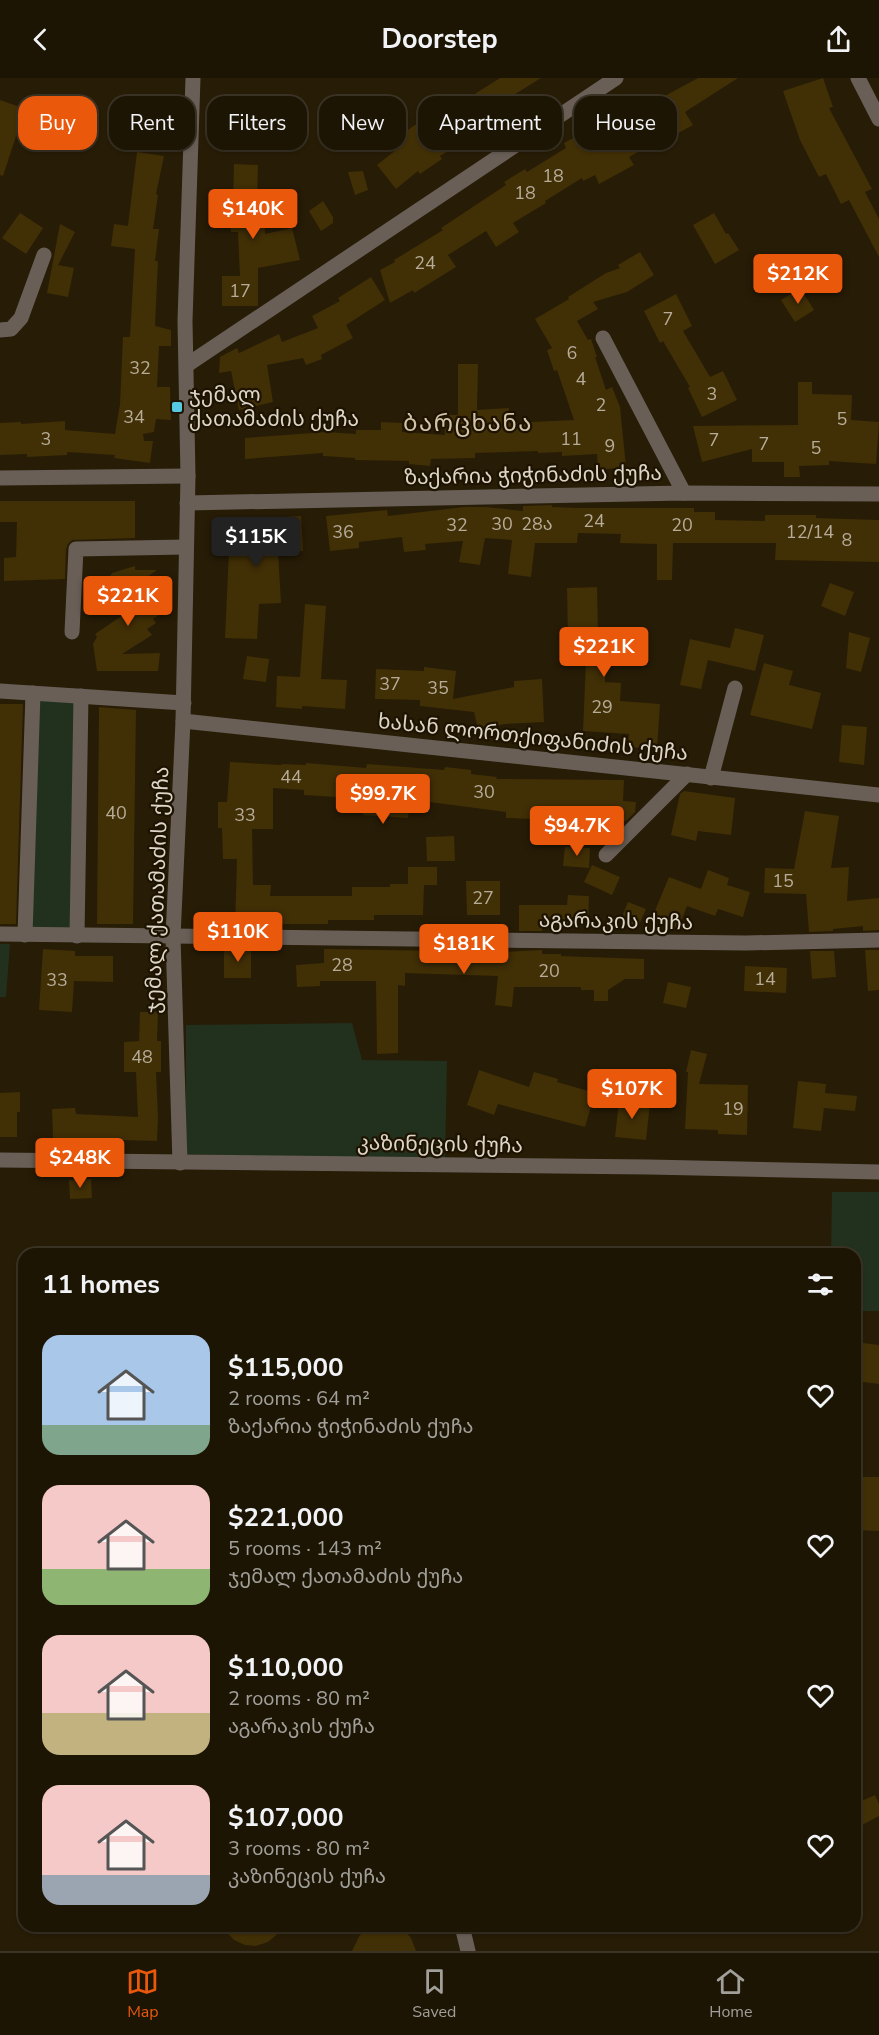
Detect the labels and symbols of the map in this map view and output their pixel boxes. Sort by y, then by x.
house number: 18 [542,164,564,188]
house number: 18 [514,181,536,205]
pin: $140K [211,189,295,240]
house number: 24 [414,251,436,275]
pin: $212K [756,254,840,305]
house number: 17 [229,279,251,303]
house number: 7 [663,307,673,331]
house number: 6 [567,341,577,365]
house number: 32 [129,356,151,380]
house number: 4 [576,367,587,391]
place label: ჯემალ ქათამაძის ქუჩა [189,381,359,433]
house number: 3 [707,382,717,406]
house number: 2 [596,393,606,417]
marker: ჯემალ ქათამაძის ქუჩა [170,400,184,414]
house number: 34 [123,405,145,429]
district label: ბარცხანა [403,407,533,439]
house number: 5 [837,407,847,431]
house number: 3 [41,427,51,451]
house number: 11 [560,427,582,451]
house number: 7 [709,428,719,452]
house number: 7 [759,432,769,456]
house number: 9 [605,434,615,458]
house number: 5 [811,436,821,460]
street label: ზაქარია ჭიჭინაძის ქუჩა [404,459,662,491]
house number: 24 [583,509,605,533]
house number: 30 [491,512,513,536]
house number: 28ა [521,512,553,536]
house number: 32 [446,513,468,537]
house number: 20 [671,513,693,537]
pin: $115K [214,517,298,568]
house number: 36 [332,520,354,544]
house number: 12/14 [786,520,834,544]
house number: 8 [842,528,852,552]
pin: $221K [86,576,170,627]
pin: $221K [562,627,646,678]
house number: 37 [379,672,401,696]
house number: 35 [427,676,449,700]
house number: 29 [591,695,613,719]
street label: ხასან ლორთქიფანიძის ქუჩა [377,707,689,767]
house number: 44 [280,765,302,789]
street label: ჯემალ ქათამაძის ქუჩა [139,766,175,1014]
pin: $99.7K [334,774,432,825]
house number: 30 [473,780,495,804]
house number: 40 [105,801,127,825]
house number: 33 [234,803,256,827]
pin: $94.7K [528,806,626,857]
house number: 15 [772,869,794,893]
house number: 27 [472,886,494,910]
street label: აგარაკის ქუჩა [539,906,693,936]
pin: $110K [196,912,280,963]
pin: $181K [422,924,506,975]
house number: 28 [331,953,353,977]
house number: 20 [538,959,560,983]
house number: 14 [754,967,776,991]
house number: 33 [46,968,68,992]
house number: 48 [131,1045,153,1069]
pin: $107K [590,1069,674,1120]
house number: 19 [722,1097,744,1121]
street label: კაზინეცის ქუჩა [357,1129,523,1159]
pin: $248K [38,1138,122,1189]

